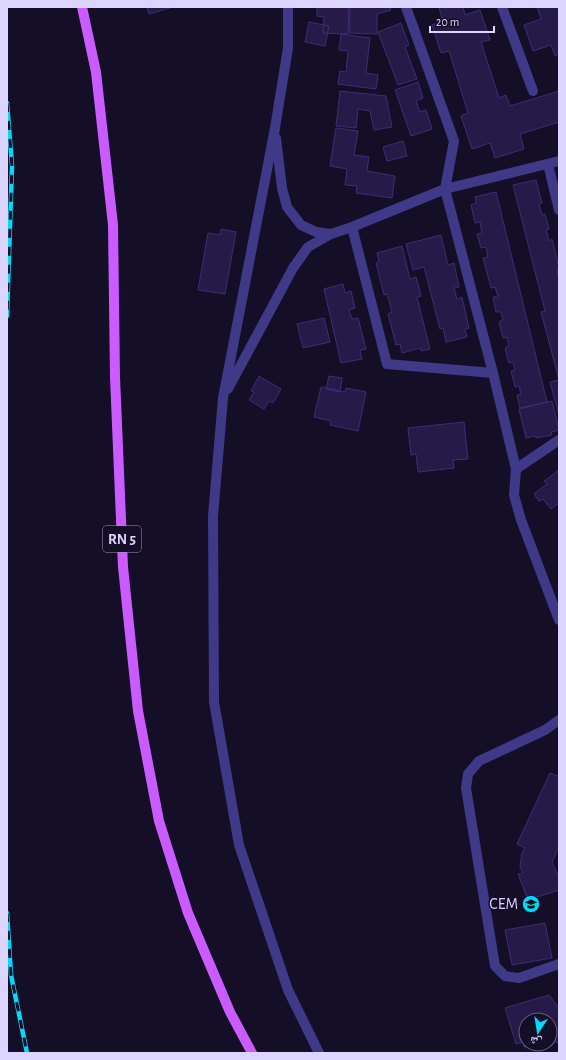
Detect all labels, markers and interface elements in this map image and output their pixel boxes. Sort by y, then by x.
scale bar [430,8,494,34]
text: 20 m [436,16,459,28]
road number: RN 5 [103,526,141,552]
school or university icon: CEM [521,894,541,914]
place label: CEM [489,896,518,912]
north arrow [518,1012,558,1052]
text: ش [529,1033,543,1048]

